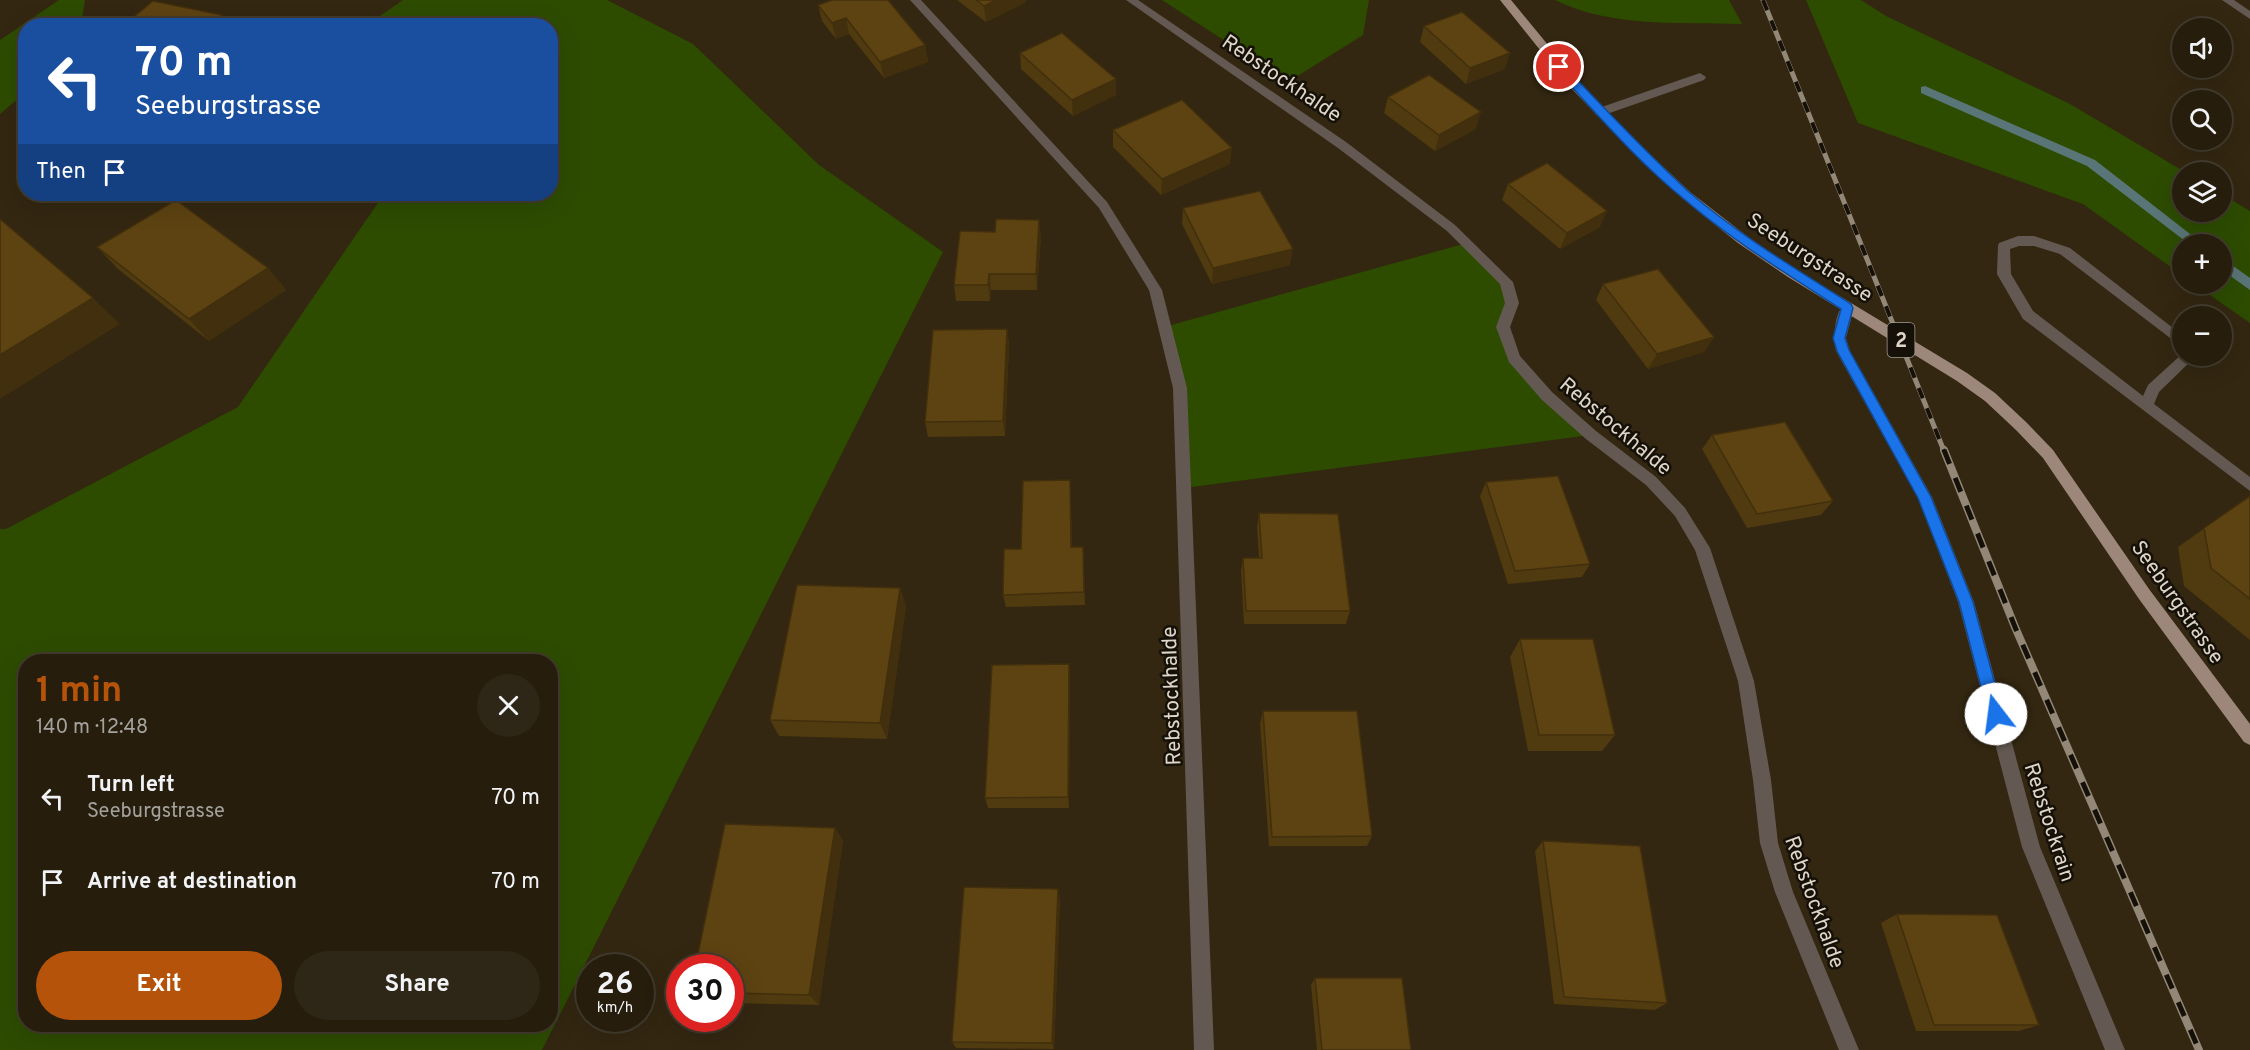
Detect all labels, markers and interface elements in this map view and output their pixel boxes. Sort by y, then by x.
map controls [2172,18,2232,366]
button: sound [2172,18,2232,78]
street label: Rebstockhalde [1216,29,1346,129]
text: 70 m [135,38,233,91]
pin [1533,41,1584,92]
icon: left [36,42,114,120]
icon: arrive [1542,50,1575,83]
text: Seeburgstrasse [135,90,321,124]
button: search [2172,90,2232,150]
icon: arrive [98,156,131,189]
text: Then [36,159,86,186]
button: layers [2172,162,2232,222]
street label: Seeburgstrasse [1741,208,1877,309]
button: + [2172,234,2232,294]
button: − [2172,306,2232,366]
road number: 2 [1888,323,1914,357]
street label: Rebstockhalde [1553,372,1677,482]
street label: Seeburgstrasse [2124,536,2229,670]
street label: Rebstockhalde [1157,626,1188,766]
text: 1 min [36,669,122,715]
button: close [477,674,540,737]
position arrow [1964,682,2028,746]
text: 140 m · 12:48 [36,715,148,741]
street label: Rebstockrain [2017,760,2080,885]
text: Turn left [87,772,175,799]
icon: left [36,782,69,815]
text: 70 m [491,785,540,812]
text: Seeburgstrasse [87,799,225,825]
street label: Rebstockhalde [1777,833,1850,972]
icon: arrive [36,866,69,899]
text: Arrive at destination [87,869,297,896]
text: 70 m [491,869,540,896]
button: Exit [36,951,282,1020]
button: Share [294,951,540,1020]
speed limit sign: 30 [666,954,744,1032]
text: 26 [597,967,633,1004]
text: km/h [597,999,633,1018]

